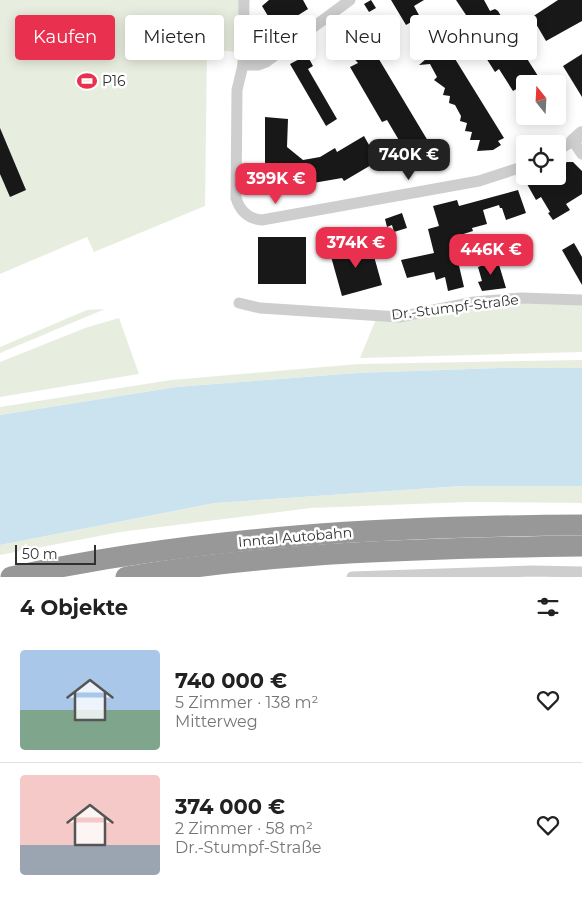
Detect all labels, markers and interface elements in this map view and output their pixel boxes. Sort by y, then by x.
chip: Kaufen [15,15,115,60]
chip: Mieten [125,15,224,60]
chip: Filter [234,15,316,60]
chip: Neu [326,15,400,60]
chip: Wohnung [410,15,537,60]
sports icon: P16 [76,70,98,92]
place label: P16 [102,72,126,90]
north arrow [516,75,566,125]
map controls [516,75,566,185]
button: locate [516,135,566,185]
pin: 740K € [368,138,450,181]
text: 740K € [379,145,439,164]
pin: 399K € [235,162,317,205]
text: 399K € [246,169,306,188]
pin: 374K € [315,226,397,269]
text: 374K € [327,233,385,252]
pin: 446K € [450,234,532,276]
text: 446K € [460,240,522,259]
street label: Dr.-Stumpf-Straße [390,290,520,324]
street label: Inntal Autobahn [237,523,353,551]
scale bar [15,542,96,565]
text: 50 m [22,545,58,563]
icon: filters [534,593,562,621]
text: 4 Objekte [20,595,128,620]
text: 740 000 € [175,668,287,693]
icon: home [60,670,120,730]
icon: heart [534,686,562,714]
text: 5 Zimmer · 138 m² [175,693,318,712]
text: Mitterweg [175,712,258,731]
text: 374 000 € [175,794,285,819]
icon: home [60,795,120,855]
icon: heart [534,811,562,839]
text: 2 Zimmer · 58 m² [175,819,313,838]
text: Dr.-Stumpf-Straße [175,838,322,857]

